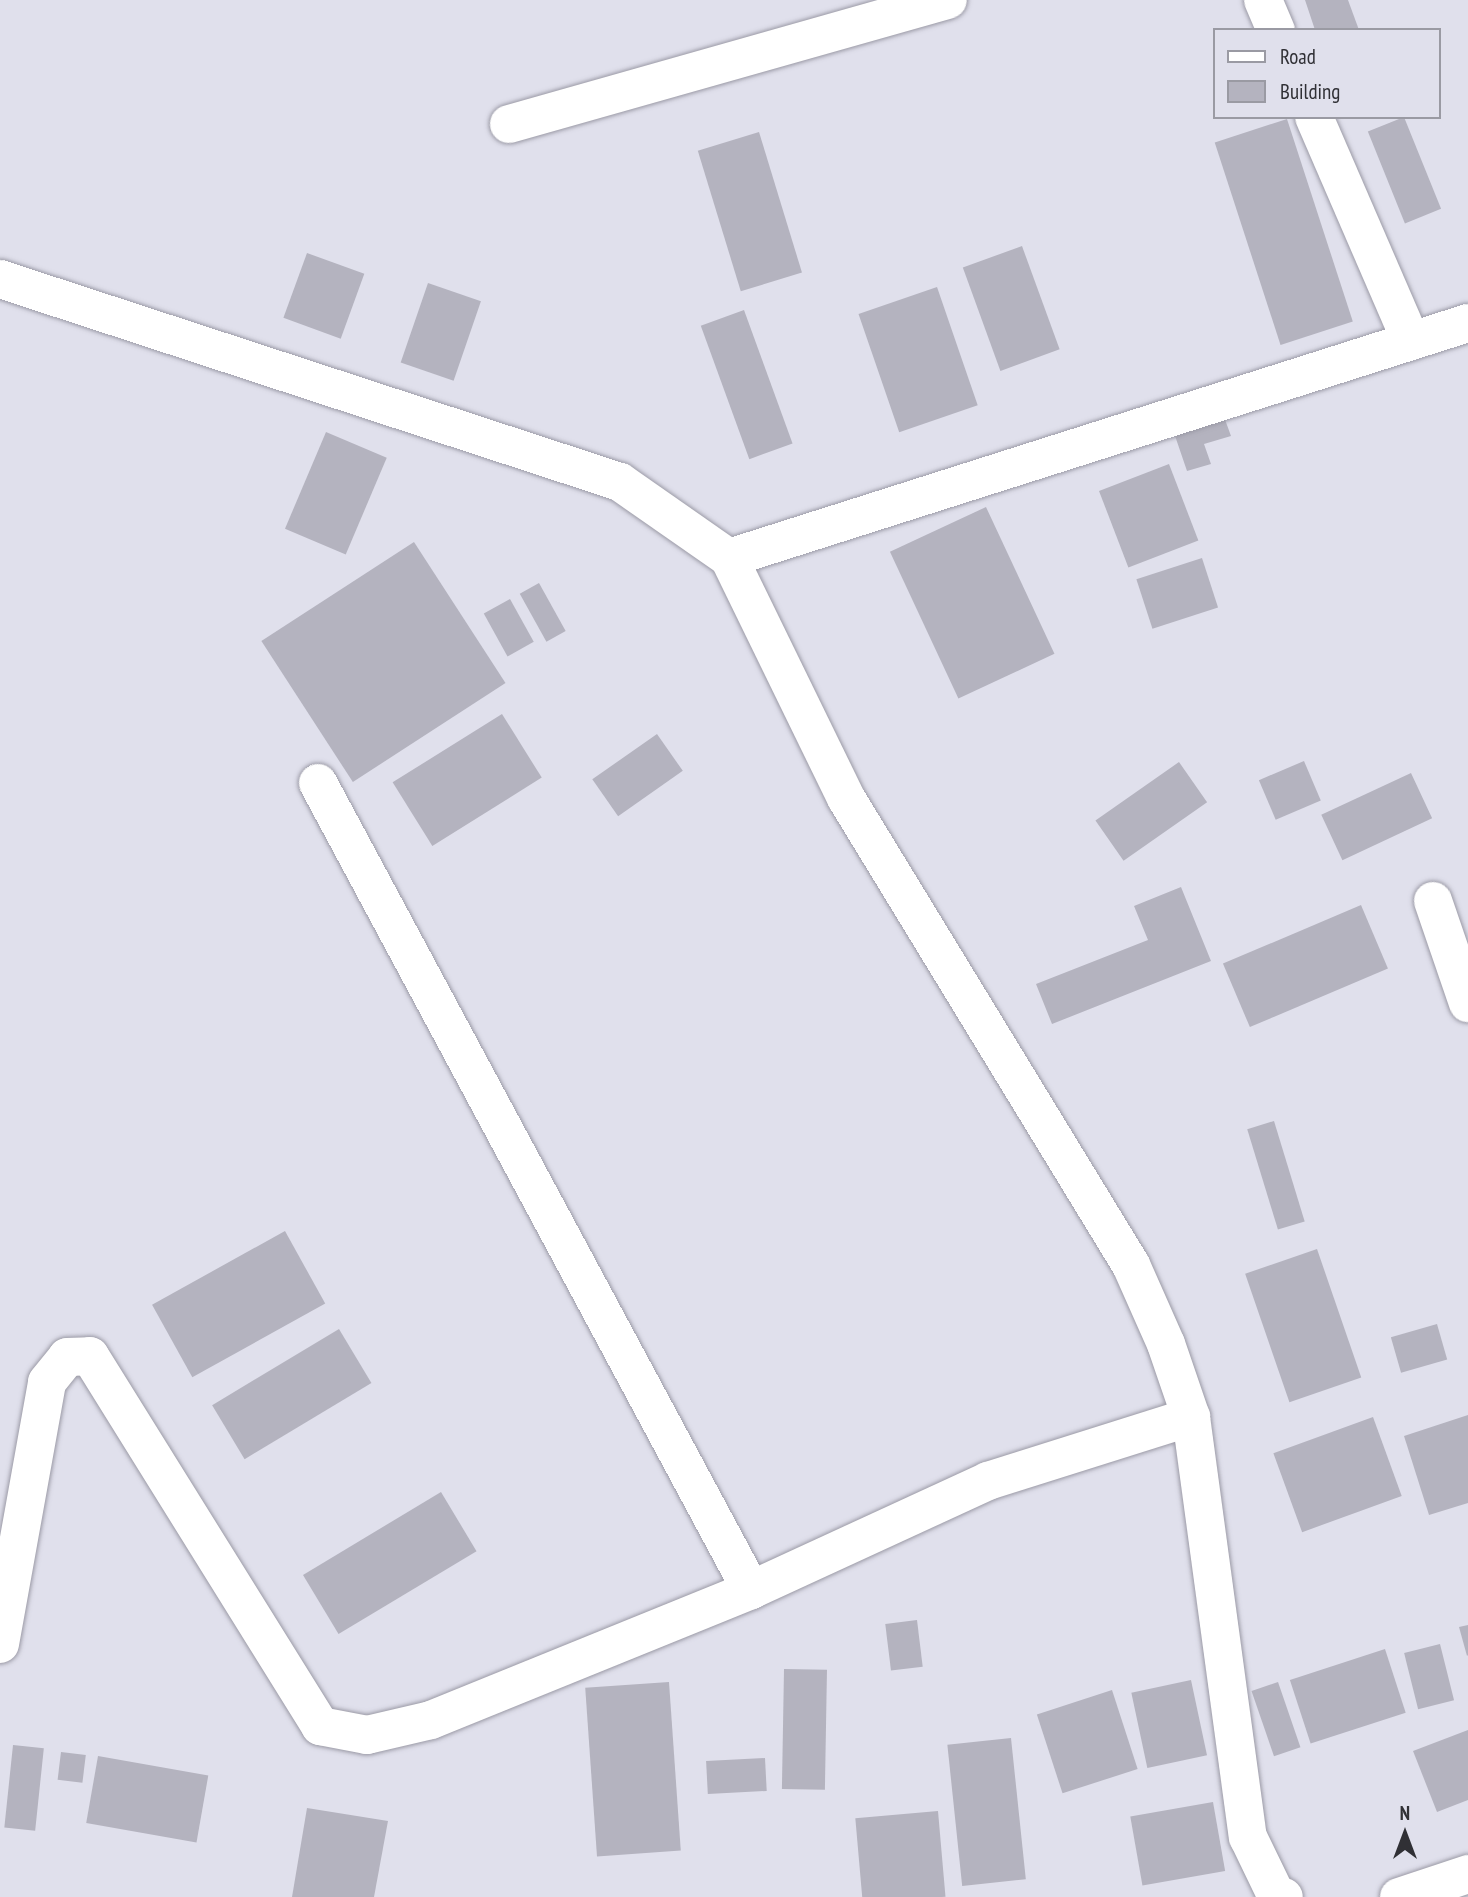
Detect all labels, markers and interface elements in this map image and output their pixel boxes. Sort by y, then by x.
legend [1212,28,1440,119]
text: Road [1280,43,1316,70]
text: Building [1280,78,1340,105]
north arrow [1370,1799,1440,1869]
text: N [1400,1801,1410,1825]

